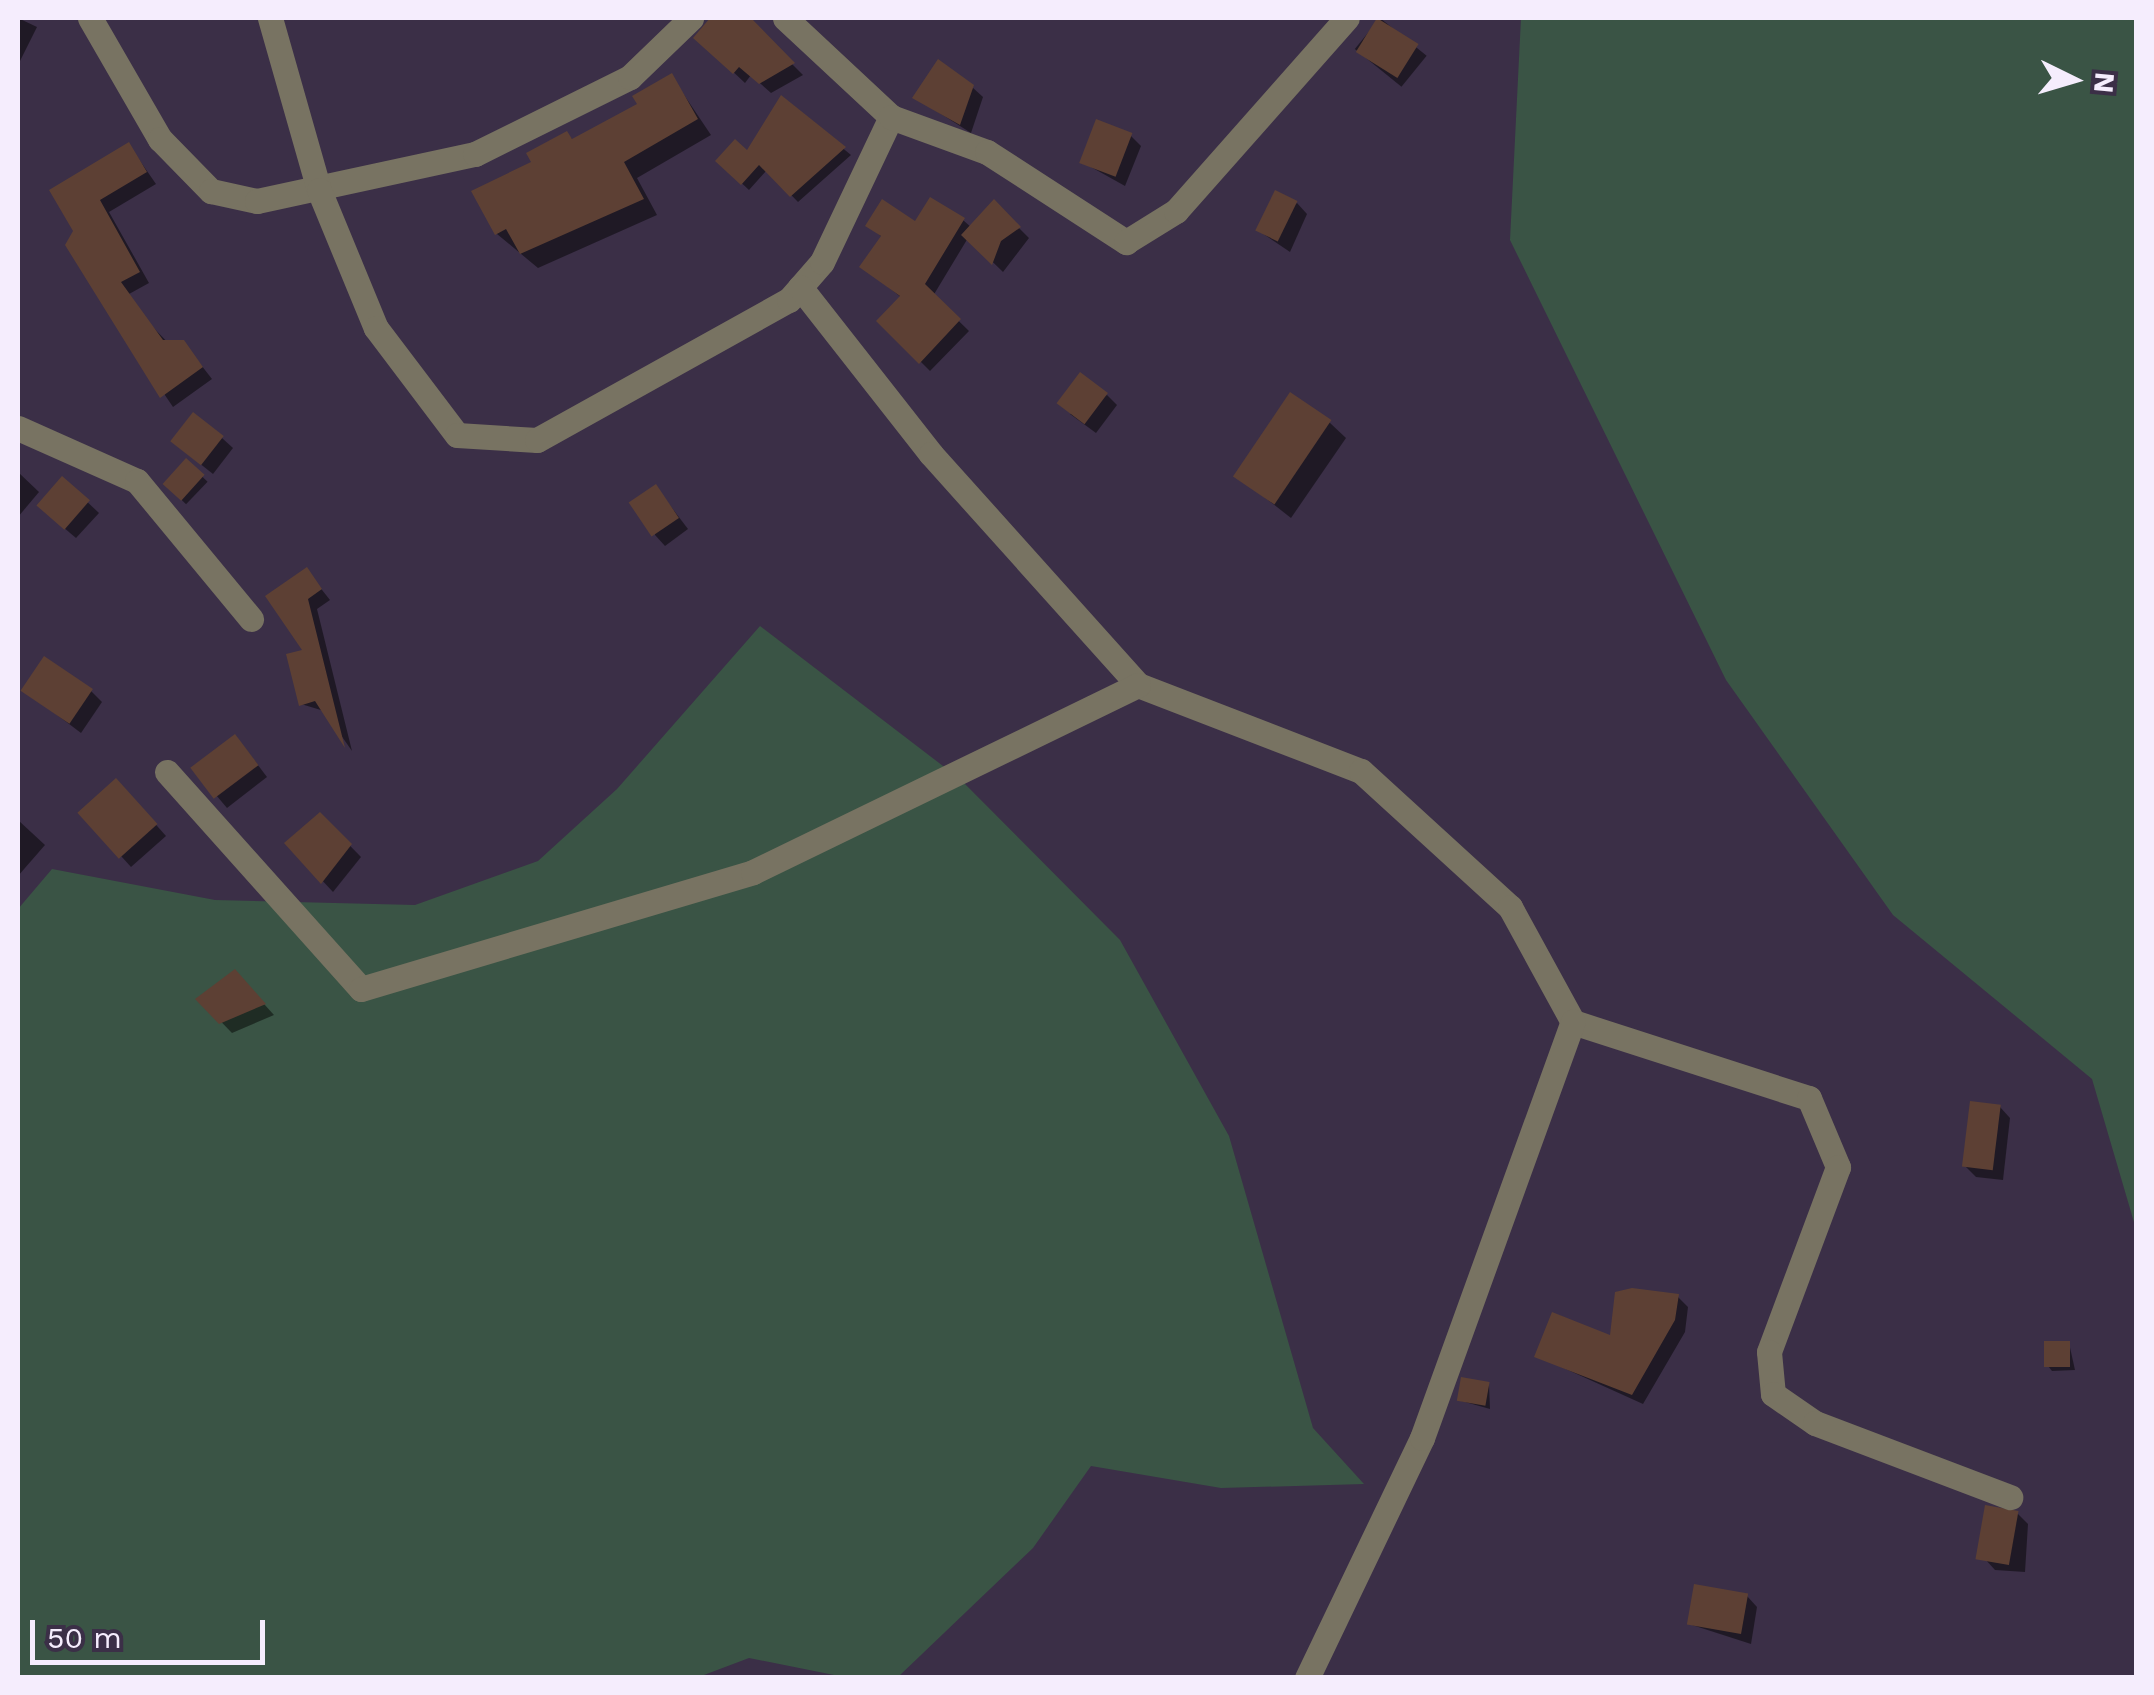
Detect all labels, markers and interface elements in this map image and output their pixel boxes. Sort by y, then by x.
north arrow [2024,30,2124,130]
text: N [2087,71,2122,94]
scale bar [35,1600,270,1662]
text: 50 m [47,1620,122,1655]

